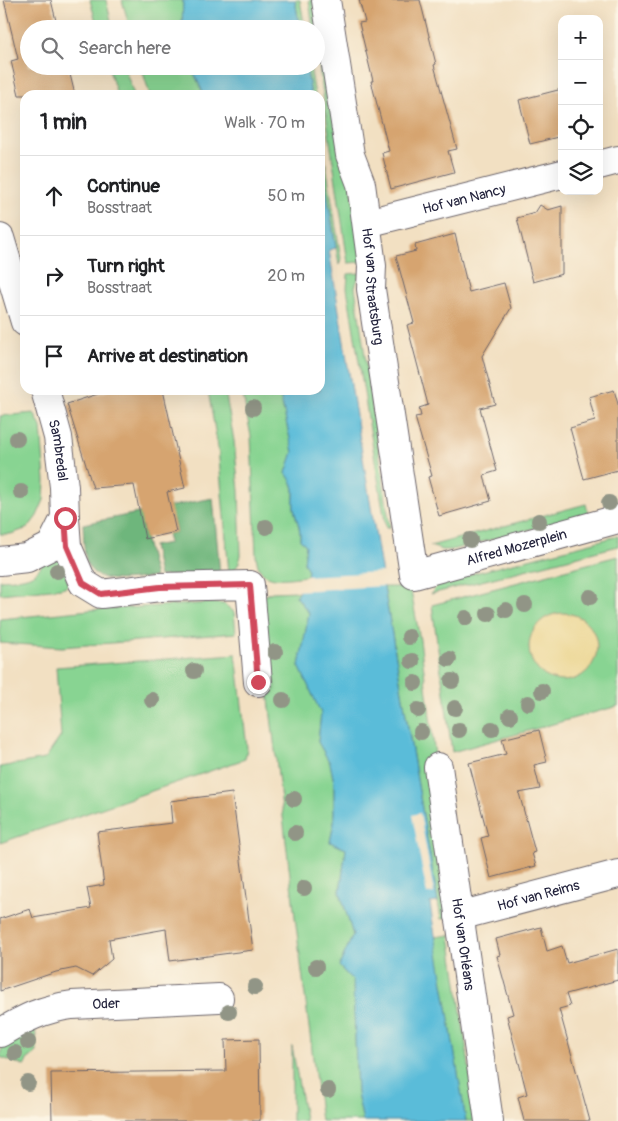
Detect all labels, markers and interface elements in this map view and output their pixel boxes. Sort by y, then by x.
map controls [558,15,603,195]
button: + [558,15,603,60]
search box [20,20,325,75]
icon: search [38,34,66,62]
text: Search here [78,36,171,60]
button: − [558,60,603,105]
button: locate [558,105,603,150]
text: 1 min [40,109,87,136]
text: Walk · 70 m [224,113,305,133]
button: layers [558,150,603,195]
text: Continue [87,174,160,198]
street label: Hof van Nancy [421,180,507,218]
icon: ahead [40,182,68,210]
text: 50 m [268,186,305,206]
text: Bosstraat [87,198,152,218]
street label: Hof van Straatsburg [358,227,387,346]
text: Turn right [87,254,165,278]
icon: right [40,262,68,290]
text: 20 m [267,266,305,286]
text: Bosstraat [87,278,152,298]
icon: arrive [40,342,68,370]
text: Arrive at destination [87,344,248,368]
street label: Sambredal [45,418,71,482]
route start [54,507,77,530]
street label: Alfred Mozerplein [464,525,569,569]
route end [247,671,270,694]
street label: Hof van Reims [496,876,582,915]
street label: Hof van Orléans [448,897,478,992]
street label: Oder [92,995,120,1013]

